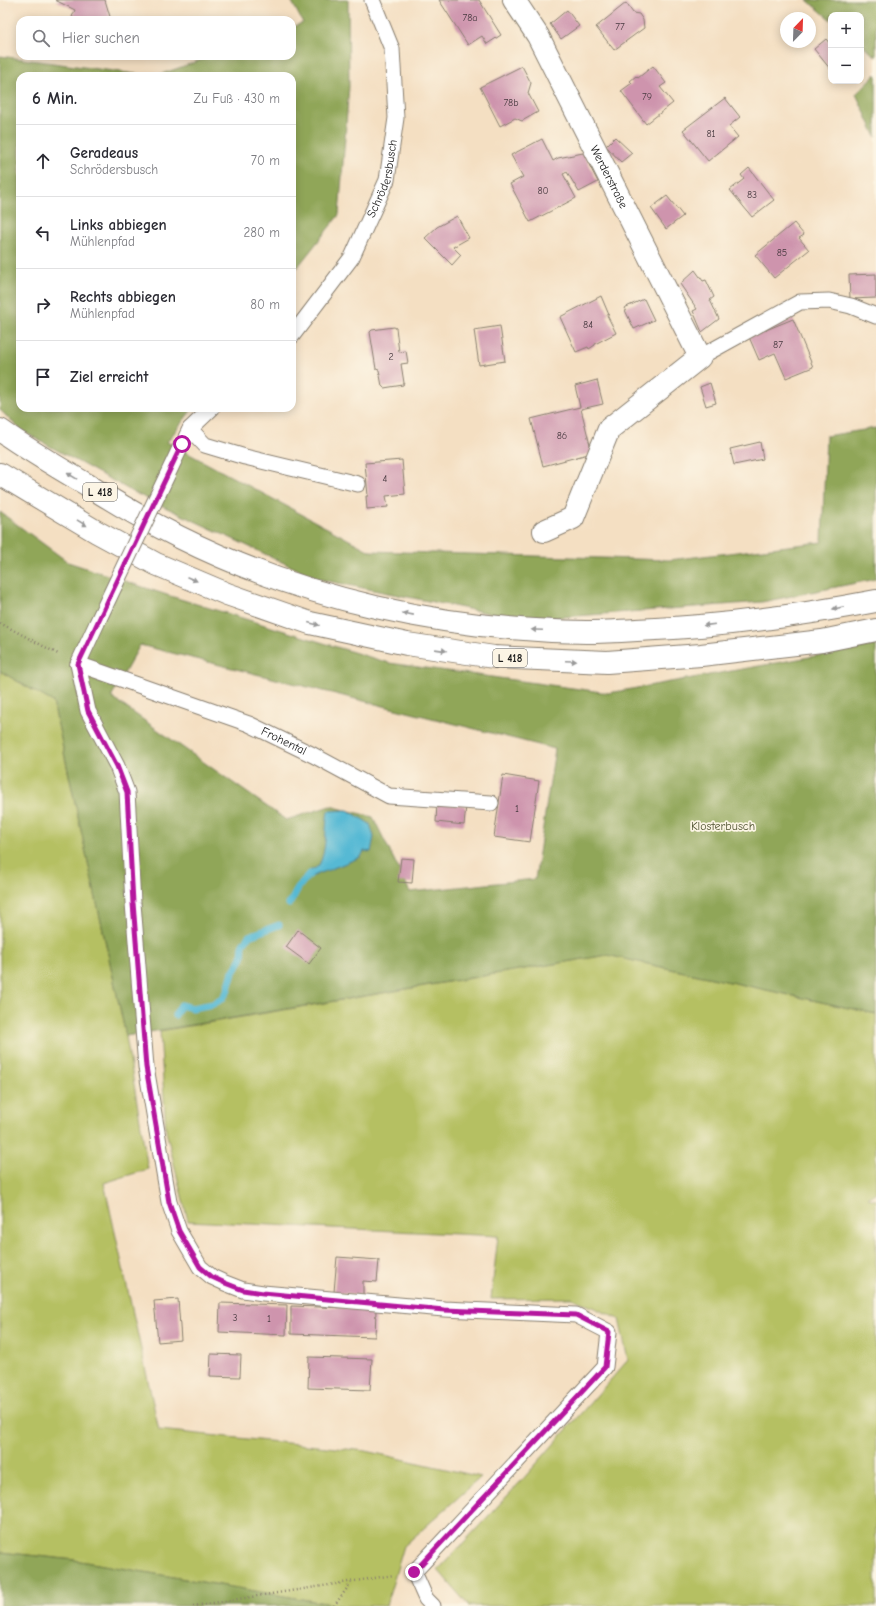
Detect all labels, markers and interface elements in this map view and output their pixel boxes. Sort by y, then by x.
house number: 78a [463,12,478,24]
north arrow [780,12,816,48]
map controls [828,12,864,84]
button: + [828,12,864,48]
search box [16,16,296,60]
house number: 77 [615,21,625,33]
icon: search [30,27,52,49]
text: Hier suchen [62,29,140,47]
button: − [828,48,864,84]
text: 6 Min. [32,89,77,108]
text: Zu Fuß · 430 m [194,91,280,106]
house number: 79 [642,91,652,103]
house number: 78b [503,97,519,109]
house number: 81 [706,128,716,140]
street label: Schrödersbusch [364,138,400,220]
street label: Werderstraße [587,143,631,211]
text: Geradeaus [70,144,138,162]
icon: ahead [32,150,54,172]
text: 70 m [251,153,280,168]
text: Schrödersbusch [70,162,158,177]
house number: 80 [537,185,549,197]
house number: 83 [747,189,757,201]
text: Links abbiegen [70,216,167,234]
icon: left [32,222,54,244]
text: 280 m [243,225,280,240]
text: Mühlenpfad [70,234,135,249]
house number: 85 [777,247,787,259]
text: Rechts abbiegen [70,288,176,306]
icon: right [32,294,54,316]
text: 80 m [250,297,280,312]
text: Mühlenpfad [70,306,135,321]
house number: 84 [583,319,593,331]
house number: 87 [773,339,783,351]
house number: 2 [388,351,394,363]
icon: arrive [32,366,54,388]
text: Ziel erreicht [70,368,148,386]
house number: 86 [557,430,567,442]
route start [173,435,191,453]
one-way arrow [66,472,78,479]
house number: 4 [383,473,388,485]
road number: L 418 [83,483,117,501]
one-way arrow [76,520,88,527]
one-way arrow [186,576,197,582]
one-way arrow [832,605,844,611]
one-way arrow [402,611,414,617]
one-way arrow [308,621,320,627]
one-way arrow [703,622,715,628]
one-way arrow [531,626,543,633]
one-way arrow [435,647,447,653]
road number: L 418 [493,649,527,667]
one-way arrow [565,657,577,664]
street label: Frohental [259,724,309,758]
house number: 1 [515,803,519,815]
park label: Klosterbusch [691,819,755,833]
house number: 3 [232,1312,238,1324]
house number: 1 [267,1313,271,1325]
route end [405,1563,423,1581]

